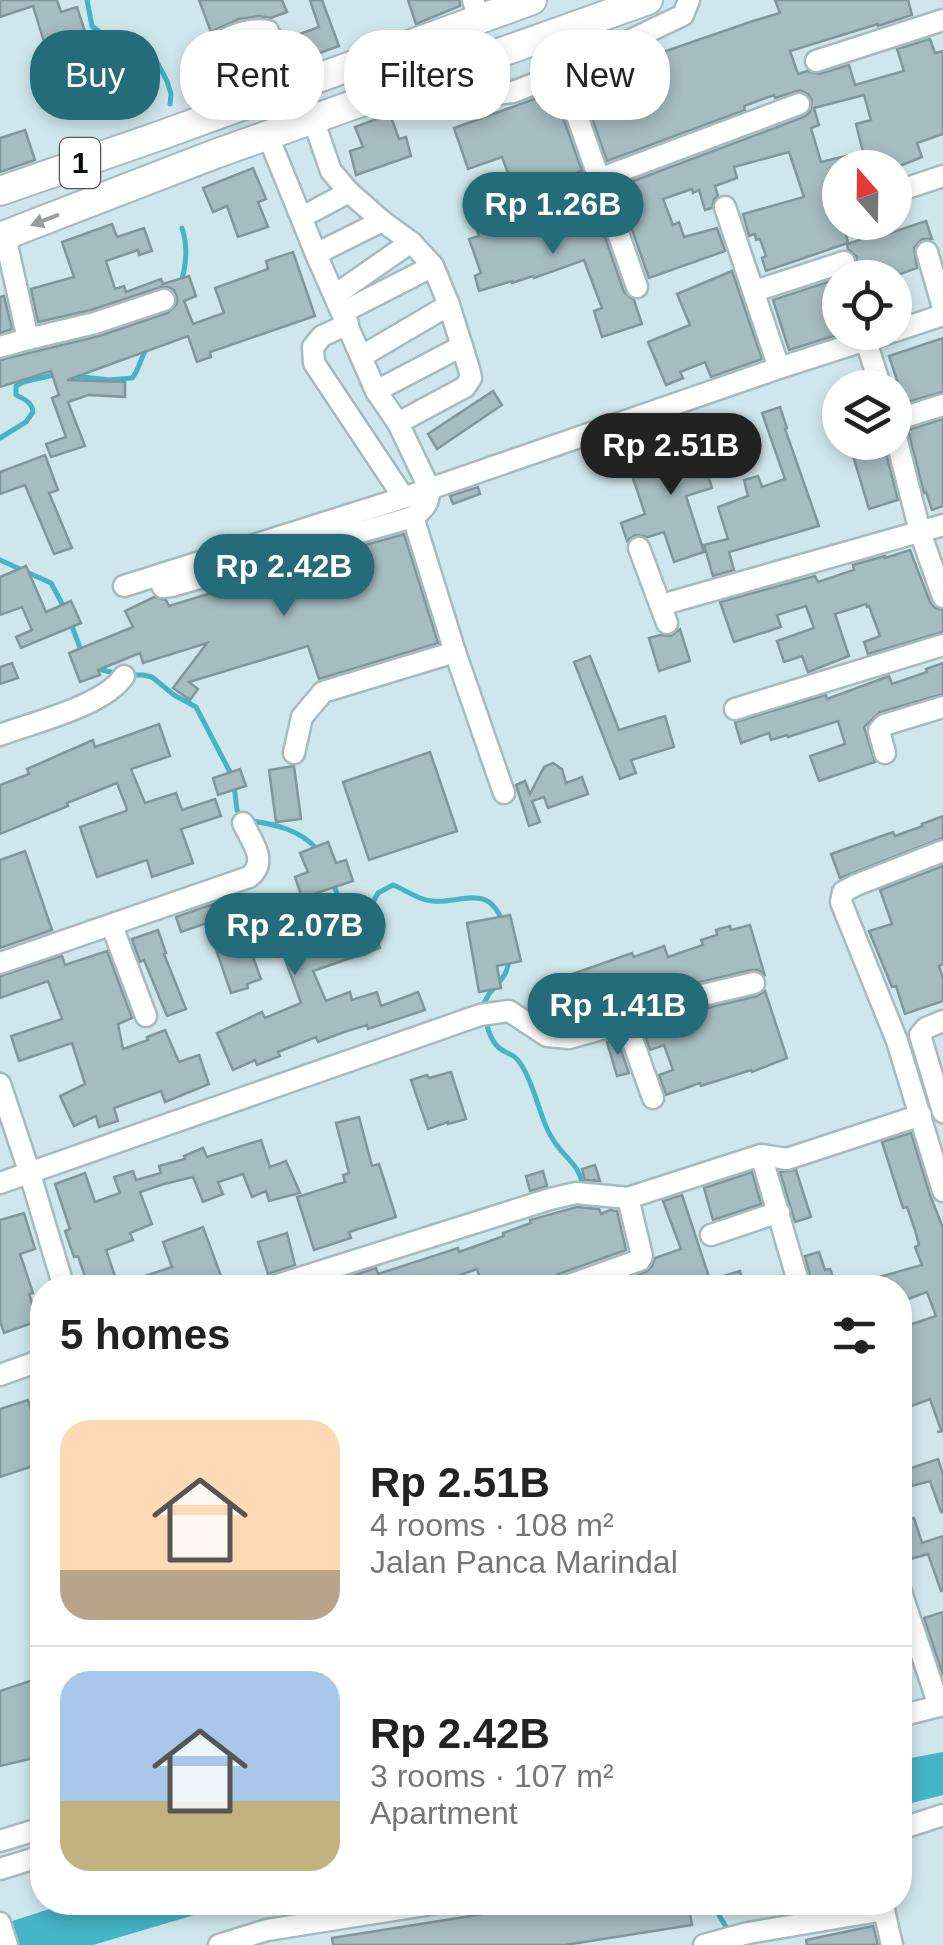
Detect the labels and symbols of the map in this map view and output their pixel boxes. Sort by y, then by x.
road number: 1 [60,138,100,188]
north arrow [822,150,912,240]
pin: Rp 1.26B [450,172,656,257]
one-way arrow [30,212,60,228]
pin: Rp 2.51B [568,413,774,498]
pin: Rp 2.42B [181,534,387,619]
pin: Rp 2.07B [192,893,398,978]
pin: Rp 1.41B [515,973,721,1058]

